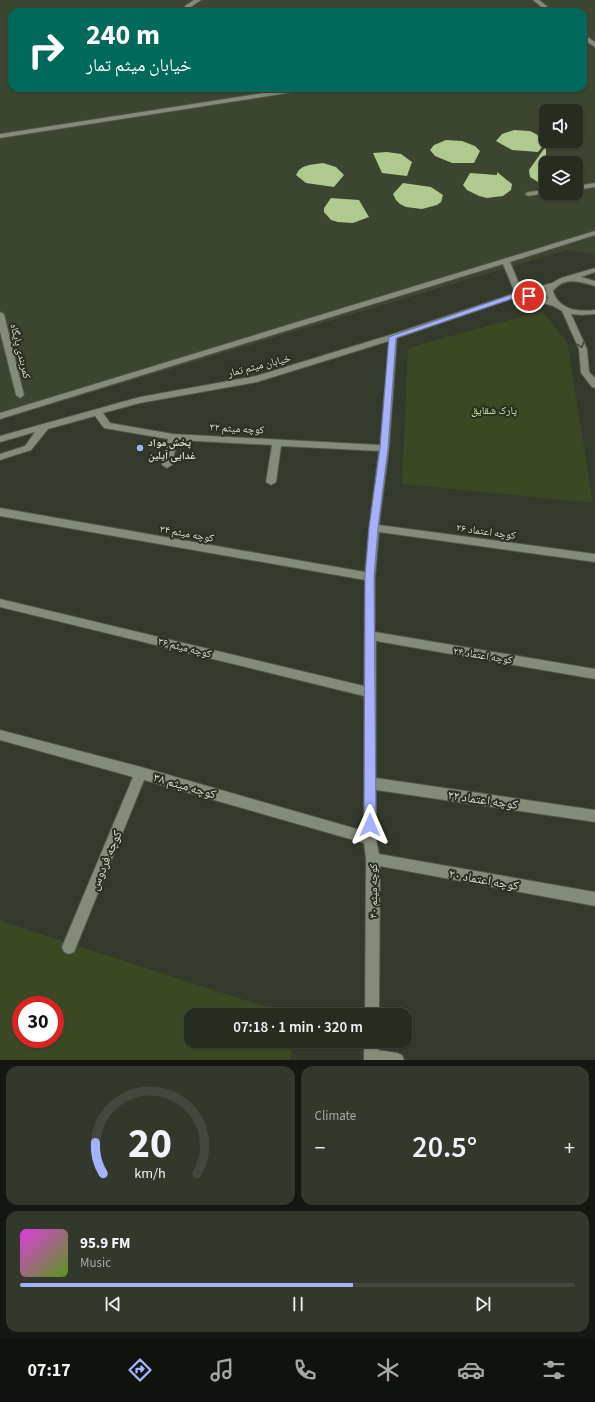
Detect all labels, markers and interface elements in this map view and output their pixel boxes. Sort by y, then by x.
text: 240 m [86,15,160,55]
icon: right [20,24,72,76]
text: خیابان میثم تمار [86,53,192,78]
map controls [539,104,583,200]
button: sound [539,104,583,148]
button: layers [539,156,583,200]
pin [512,279,546,313]
icon: arrive [518,285,540,307]
street label: کمربندی پایگاه [6,322,35,381]
one-way arrow [576,341,585,348]
street label: خیابان میثم تمار [225,350,292,381]
park label: پارک شقایق [471,403,517,418]
street label: کوچه میثم ۳۲ [209,420,265,437]
place label: پخش مواد غدایی آیلین [148,435,196,463]
marker: پخش مواد غدایی آیلین [135,443,145,453]
street label: کوچه اعتماد ۲۶ [455,520,517,543]
street label: کوچه میثم ۳۴ [159,521,216,546]
street label: کوچه میثم ۳۶ [157,634,214,661]
street label: کوچه اعتماد ۲۴ [452,643,514,668]
street label: کوچه میثم ۳۸ [151,768,219,804]
street label: کوچه اعتماد ۲۲ [447,786,520,814]
position arrow [349,804,391,846]
street label: کوچه فردوس [85,827,127,893]
street label: کوچه میثم ۳۰ [366,863,381,918]
street label: کوچه اعتماد ۲۰ [447,865,521,895]
speed limit sign: 30 [12,996,64,1048]
text: 07:18 · 1 min · 320 m [233,1017,363,1038]
text: Climate [315,1107,356,1125]
text: 20 [128,1113,172,1173]
text: 20.5° [412,1126,477,1169]
text: − [315,1132,325,1164]
text: + [564,1132,575,1164]
text: km/h [134,1162,166,1183]
text: 95.9 FM [80,1233,131,1254]
text: Music [80,1254,111,1272]
icon: previous [102,1293,124,1315]
icon: pause [287,1293,309,1315]
icon: next [472,1293,494,1315]
icon: directions [126,1356,154,1384]
icon: music [208,1356,236,1384]
icon: phone [291,1356,319,1384]
icon: climate [374,1356,402,1384]
icon: car [457,1356,485,1384]
icon: filters [540,1356,568,1384]
text: 07:17 [27,1358,71,1383]

